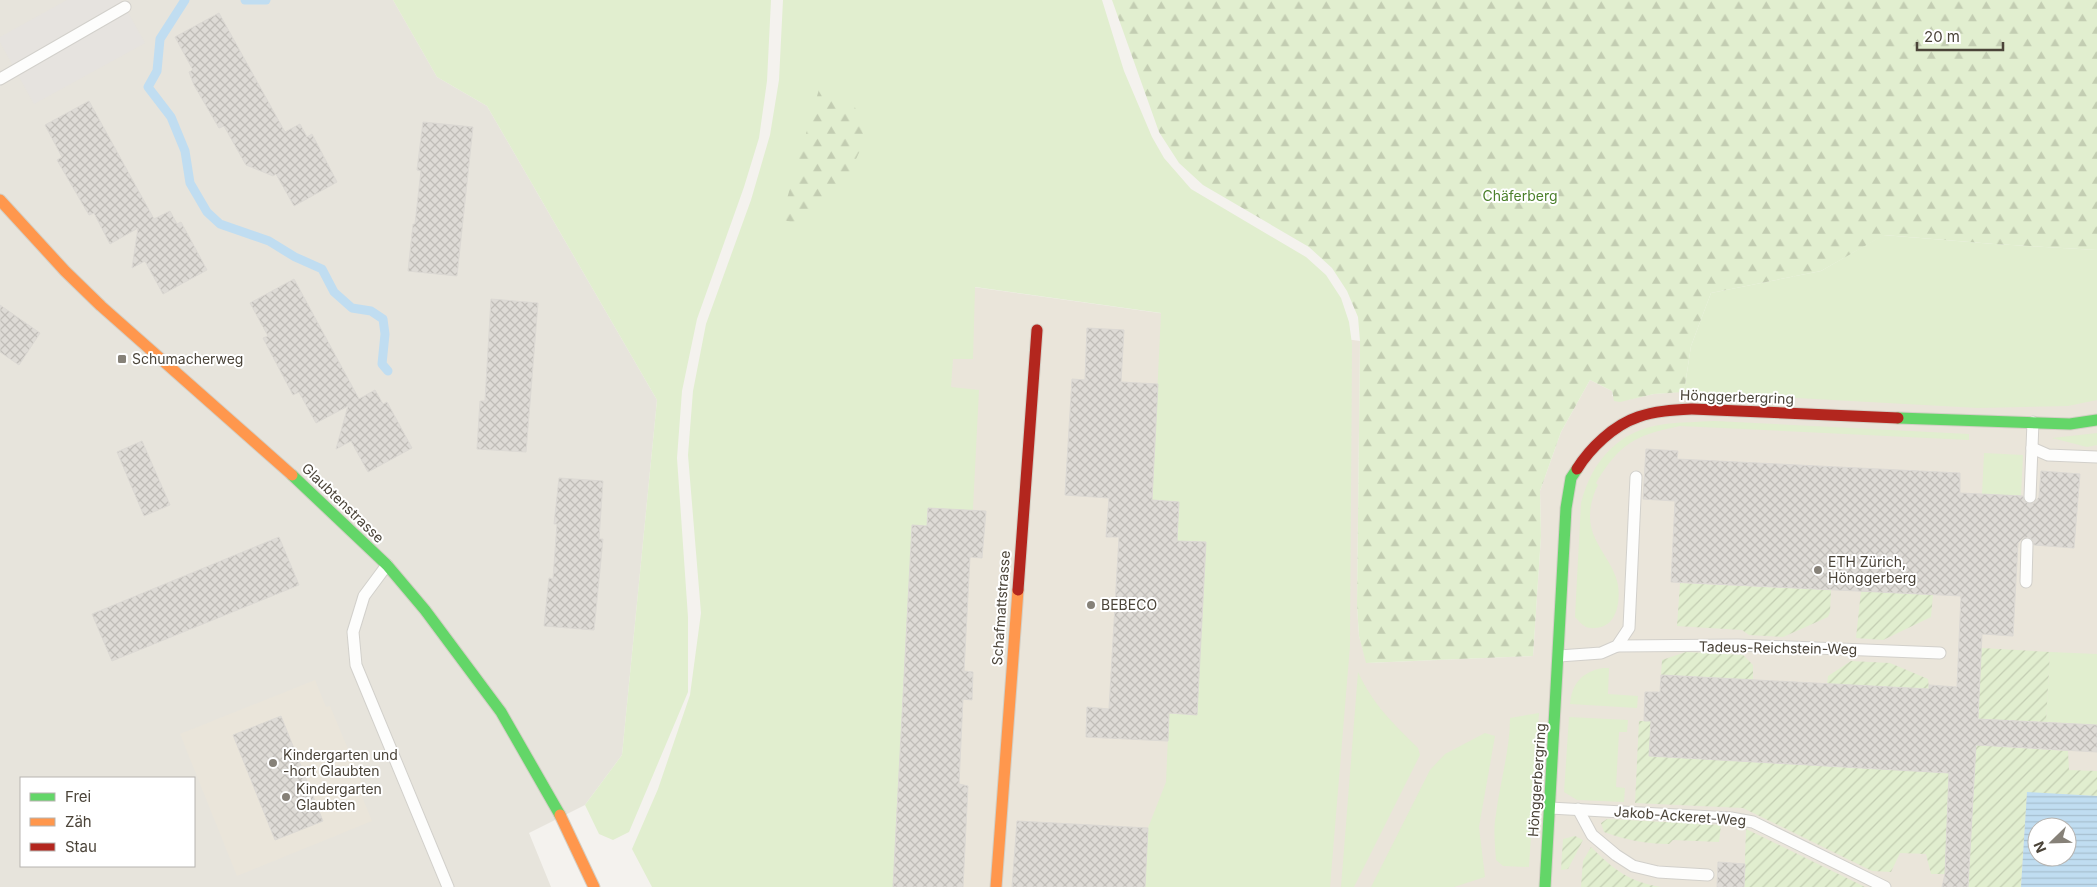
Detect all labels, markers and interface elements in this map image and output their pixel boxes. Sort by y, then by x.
scale bar [1917,20,2003,52]
text: 20 m [1924,27,1960,46]
park label: Chäferberg [1482,187,1558,204]
place label: Schumacherweg [132,350,243,367]
marker: Schumacherweg [116,353,128,365]
street label: Hönggerbergring [1680,386,1794,407]
street label: Glaubtenstrasse [299,459,388,546]
street label: Schafmattstrasse [988,550,1013,666]
place label: ETH Zürich, Hönggerberg [1828,553,1916,586]
marker: ETH Zürich, Hönggerberg [1812,564,1824,576]
place label: BEBECO [1101,596,1157,613]
marker: BEBECO [1085,599,1097,611]
street label: Tadeus-Reichstein-Weg [1699,638,1857,657]
street label: Hönggerbergring [1524,723,1549,837]
place label: Kindergarten und -hort Glaubten [283,746,398,779]
marker: Kindergarten und -hort Glaubten [267,757,279,769]
legend [20,777,195,867]
place label: Kindergarten Glaubten [296,780,382,813]
text: Frei [65,787,91,806]
marker: Kindergarten Glaubten [280,791,292,803]
street label: Jakob-Ackeret-Weg [1613,802,1747,829]
text: Zäh [65,812,92,831]
north arrow [2027,817,2077,867]
text: Stau [65,837,97,856]
text: N [2030,839,2049,856]

